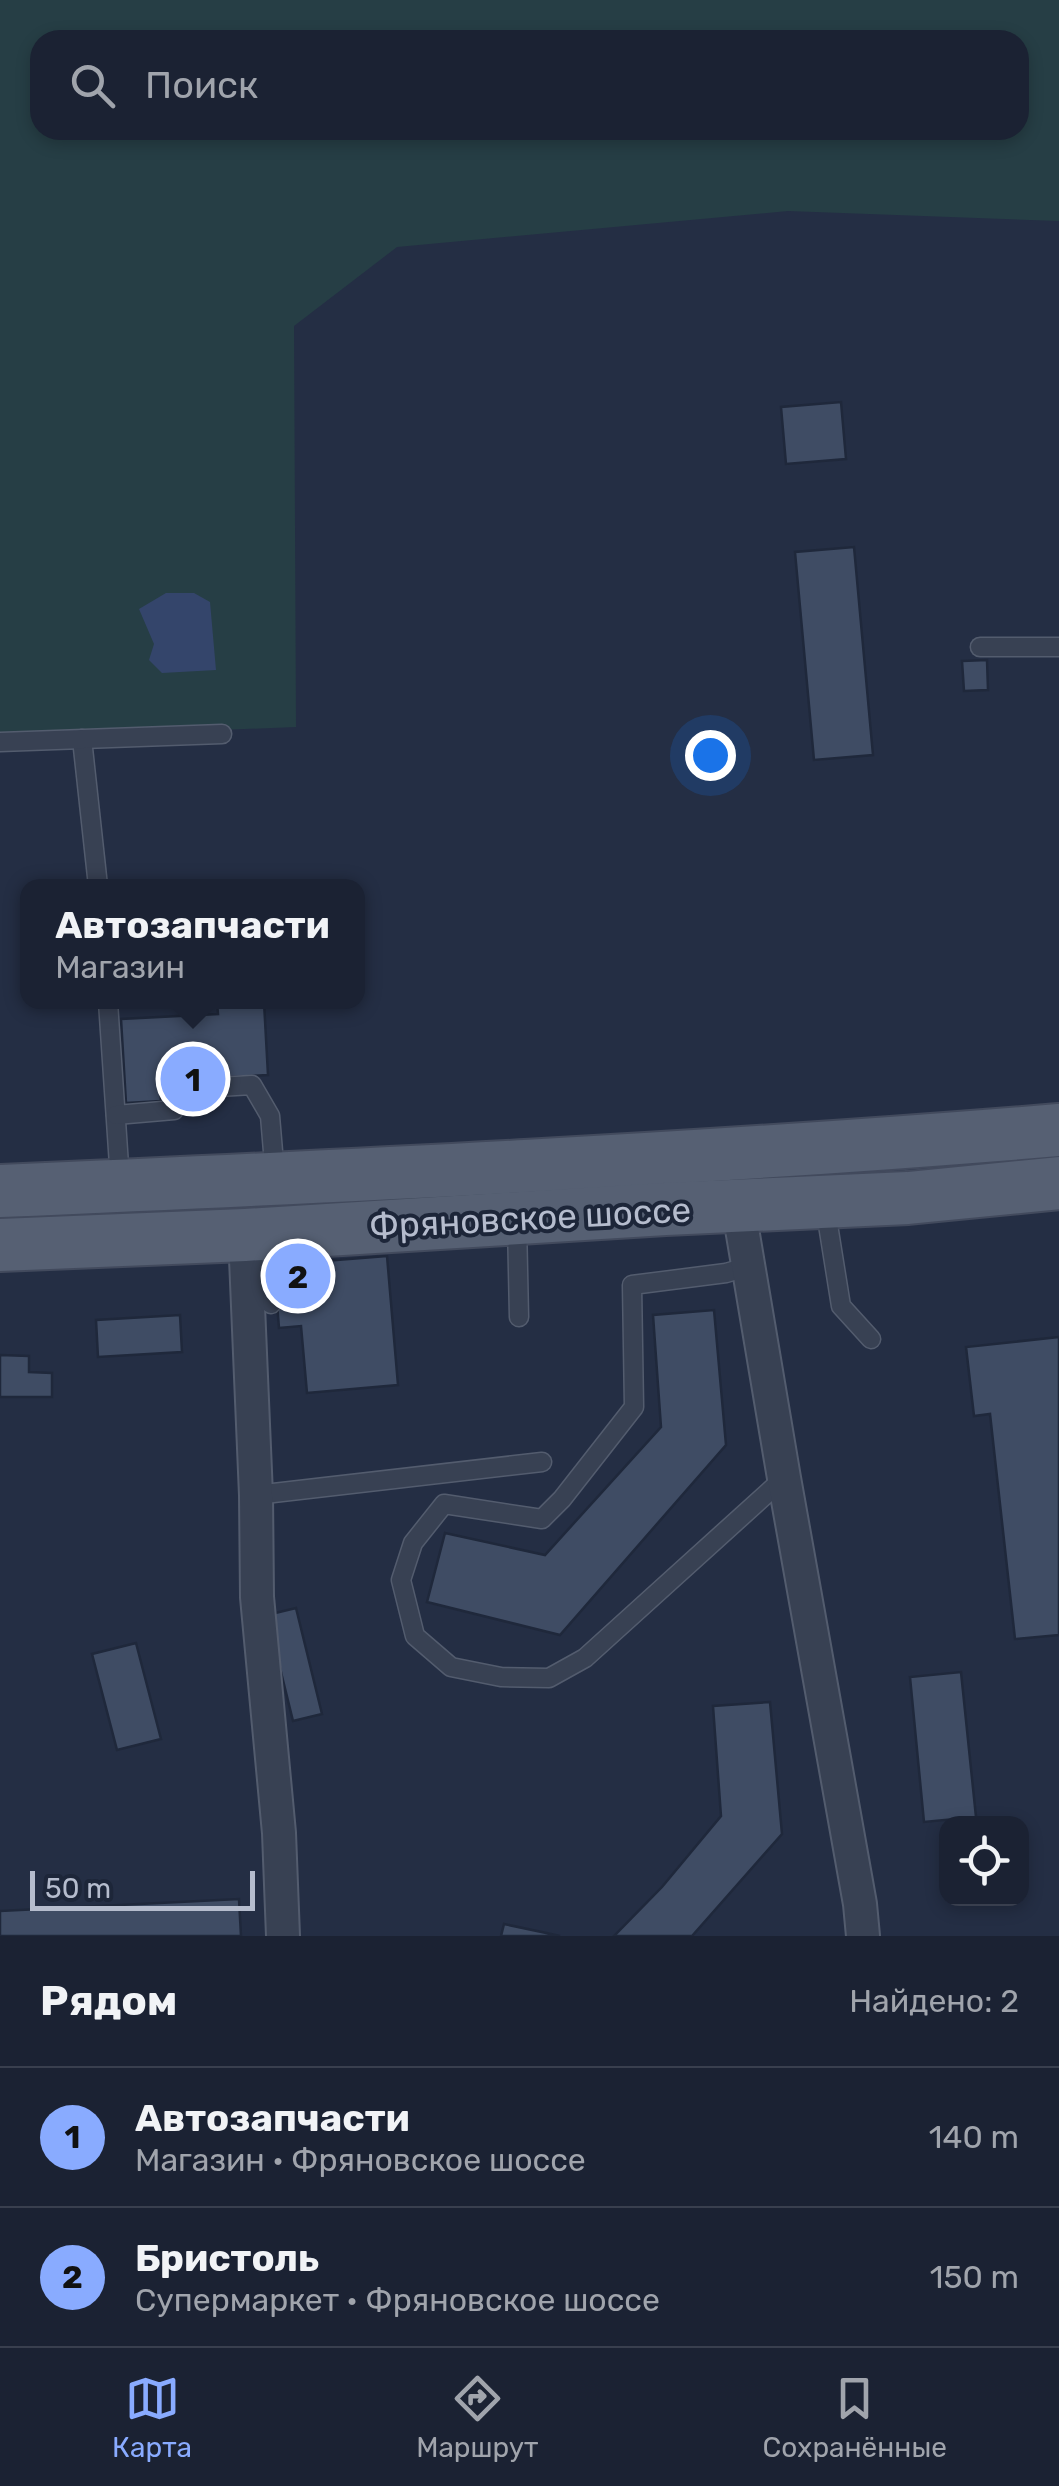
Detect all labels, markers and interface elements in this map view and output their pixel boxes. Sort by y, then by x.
search box [30,30,1029,140]
icon: search [65,58,120,113]
text: Поиск [145,62,258,108]
your location [685,730,736,781]
popup [20,879,365,1009]
text: Автозапчасти [55,902,330,948]
text: Магазин [55,948,185,986]
pin: 1 [160,1042,226,1116]
street label: Фряновское шоссе [368,1189,692,1247]
pin: 2 [266,1238,330,1314]
map controls [939,1816,1029,1906]
button: locate [939,1816,1029,1906]
scale bar [30,1866,255,1910]
text: 50 m [45,1872,111,1905]
text: Рядом [40,1976,177,2026]
text: Найдено: 2 [849,1982,1019,2020]
text: Автозапчасти [135,2095,410,2141]
text: 1 [65,2118,80,2156]
text: 140 m [929,2118,1019,2156]
text: Магазин · Фряновское шоссе [135,2141,586,2179]
text: Бристоль [135,2235,319,2281]
text: 2 [62,2258,83,2296]
text: 150 m [930,2258,1019,2296]
text: Супермаркет · Фряновское шоссе [135,2281,660,2319]
tab: Карта [112,2371,192,2464]
tab: Маршрут [416,2371,538,2464]
tab: Сохранённые [763,2371,947,2464]

